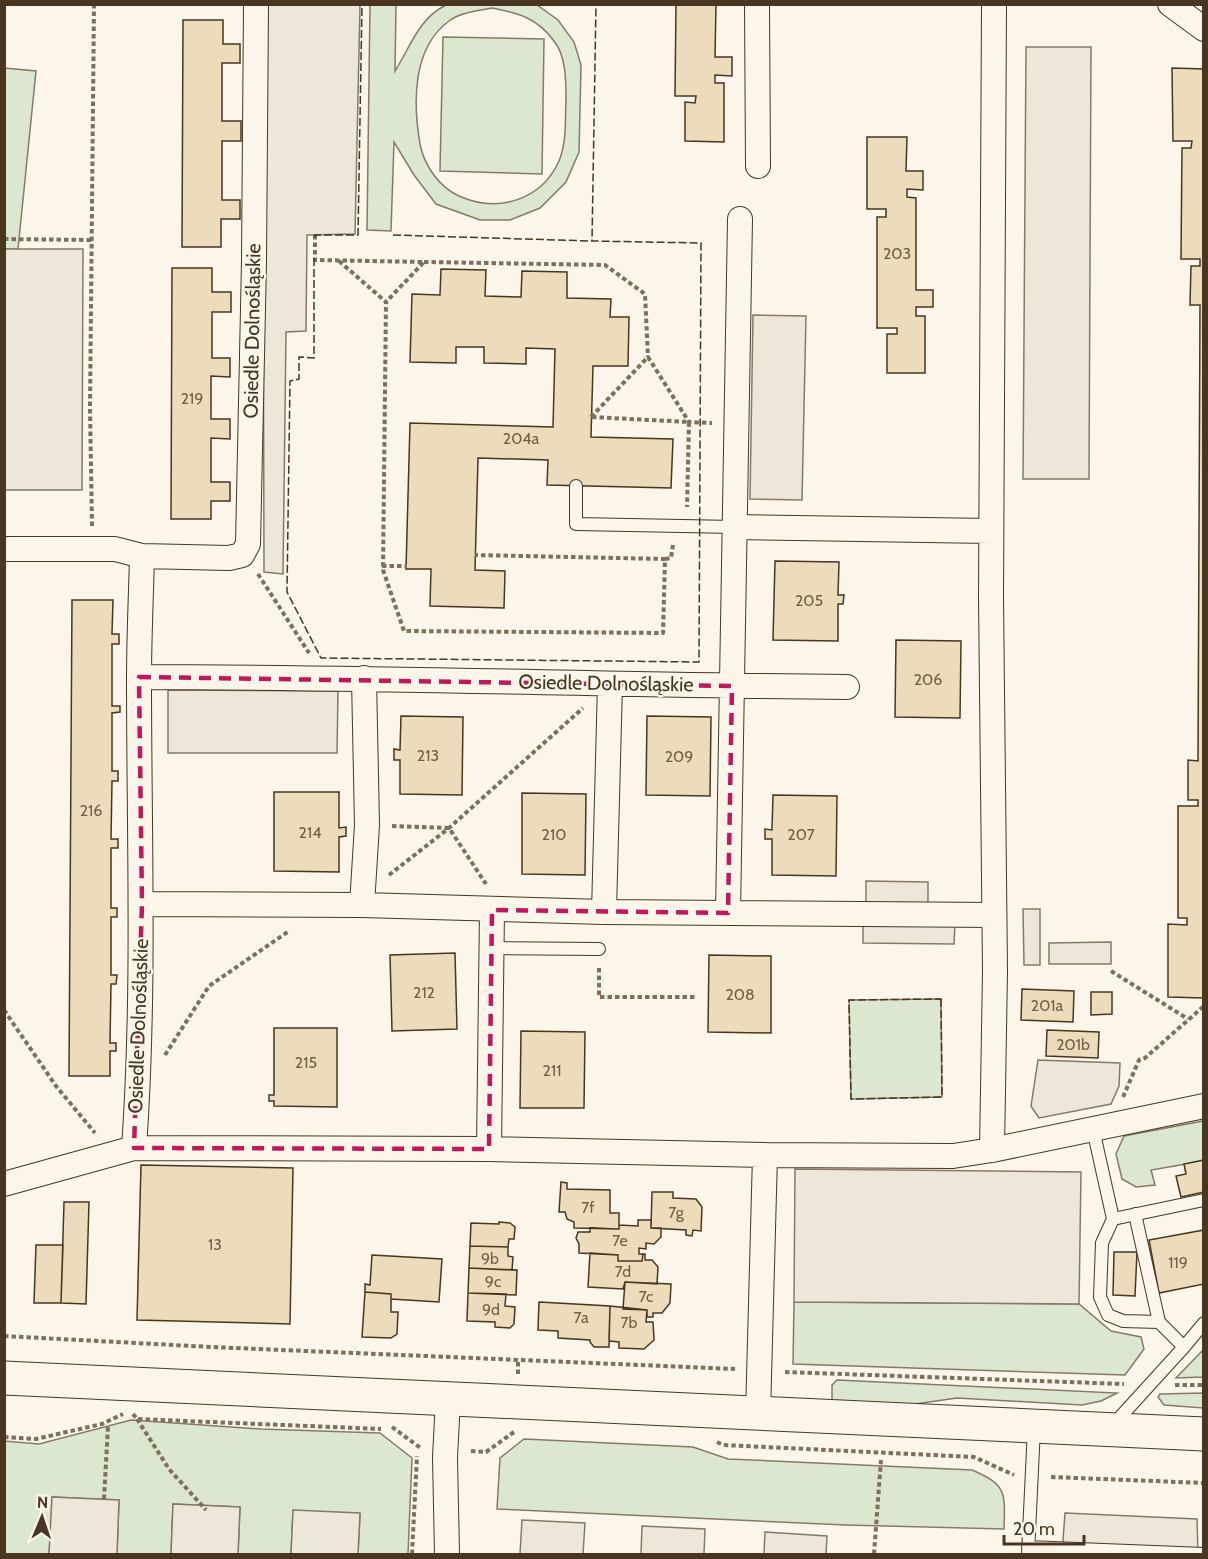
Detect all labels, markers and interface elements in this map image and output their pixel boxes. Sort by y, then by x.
street label: Osiedle Dolnośląskie [238,243,266,419]
house number: 203 [883,244,911,263]
house number: 219 [181,389,203,408]
house number: 204a [503,429,540,448]
house number: 205 [795,591,823,610]
street label: Osiedle Dolnośląskie [518,669,694,697]
house number: 206 [914,670,942,689]
house number: 213 [417,746,439,765]
house number: 209 [665,747,693,766]
house number: 216 [80,801,102,820]
house number: 214 [299,823,321,842]
house number: 210 [542,825,566,844]
house number: 207 [787,825,815,844]
street label: Osiedle Dolnośląskie [123,938,153,1114]
house number: 212 [413,983,435,1002]
house number: 208 [725,985,755,1004]
house number: 201a [1031,996,1064,1015]
house number: 201b [1056,1035,1090,1054]
house number: 215 [295,1053,317,1072]
house number: 211 [543,1061,561,1080]
house number: 7f [581,1198,595,1217]
house number: 7g [668,1203,685,1222]
house number: 7e [612,1231,628,1250]
house number: 13 [208,1235,222,1254]
house number: 9b [481,1249,499,1268]
house number: 119 [1168,1253,1188,1272]
house number: 7d [615,1262,631,1281]
house number: 9c [485,1272,501,1291]
house number: 7c [639,1287,653,1306]
house number: 9d [482,1300,500,1319]
house number: 7a [573,1308,589,1327]
house number: 7b [621,1313,638,1332]
north arrow [12,1487,72,1547]
text: N [37,1493,48,1512]
scale bar [1004,1508,1084,1546]
text: 20 m [1013,1518,1055,1540]

